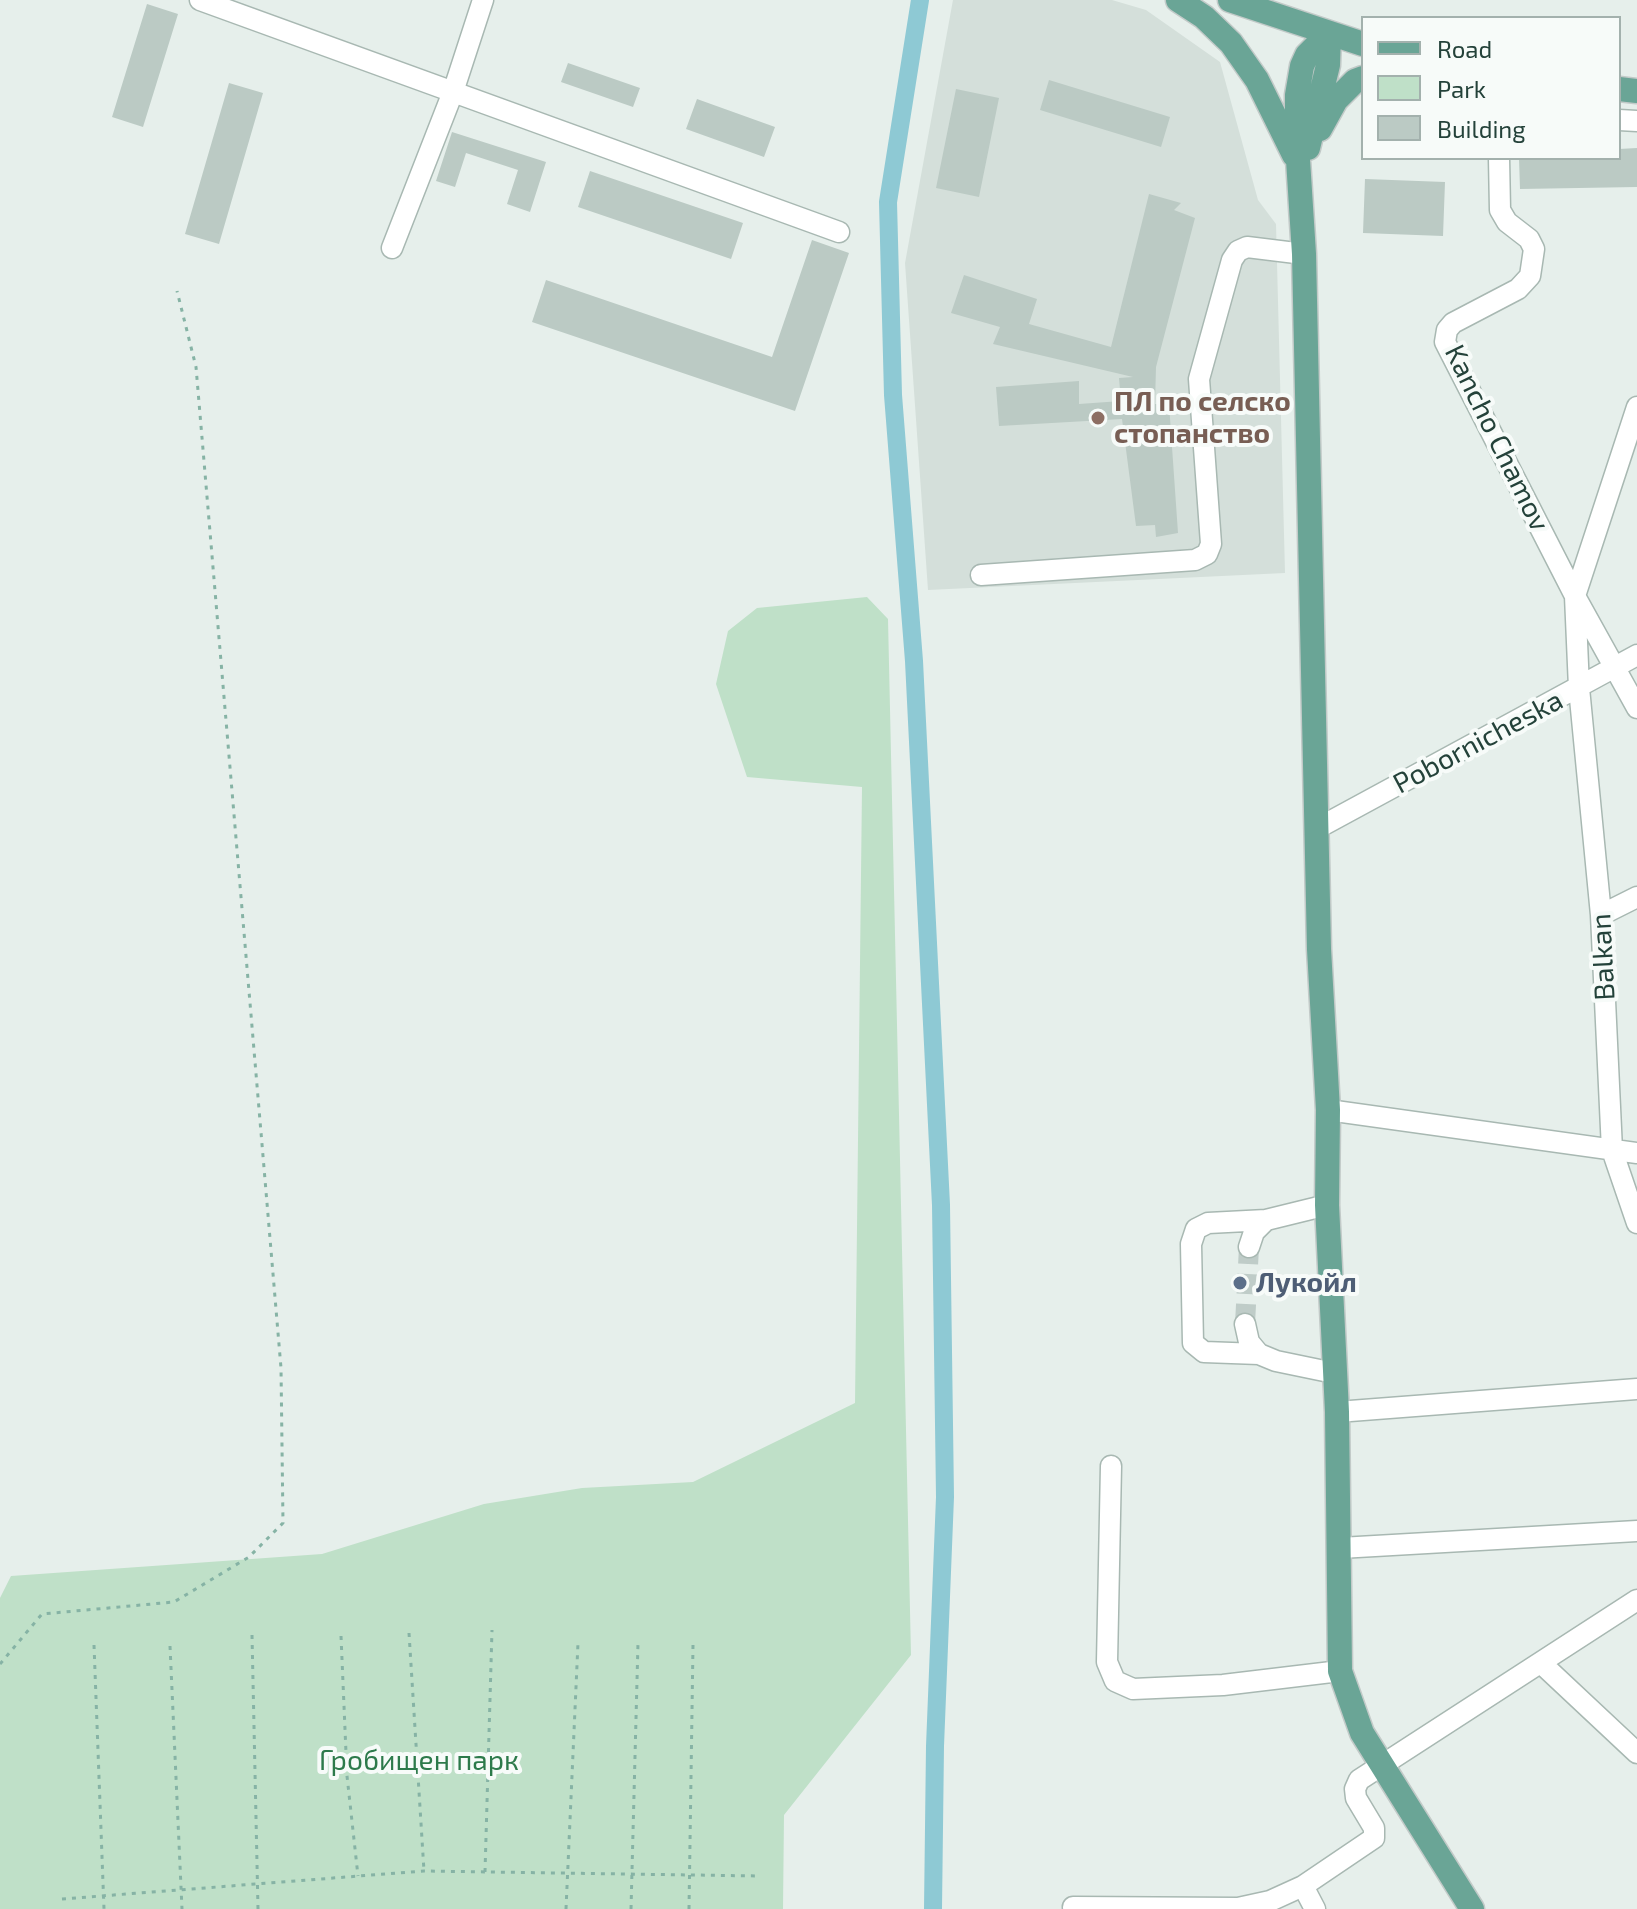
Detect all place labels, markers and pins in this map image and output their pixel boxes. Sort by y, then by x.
place label: ПЛ по селско стопанство [1114,385,1291,451]
marker: ПЛ по селско стопанство [1089,409,1107,427]
place label: Лукойл [1256,1266,1357,1300]
marker: Лукойл [1231,1274,1249,1292]

